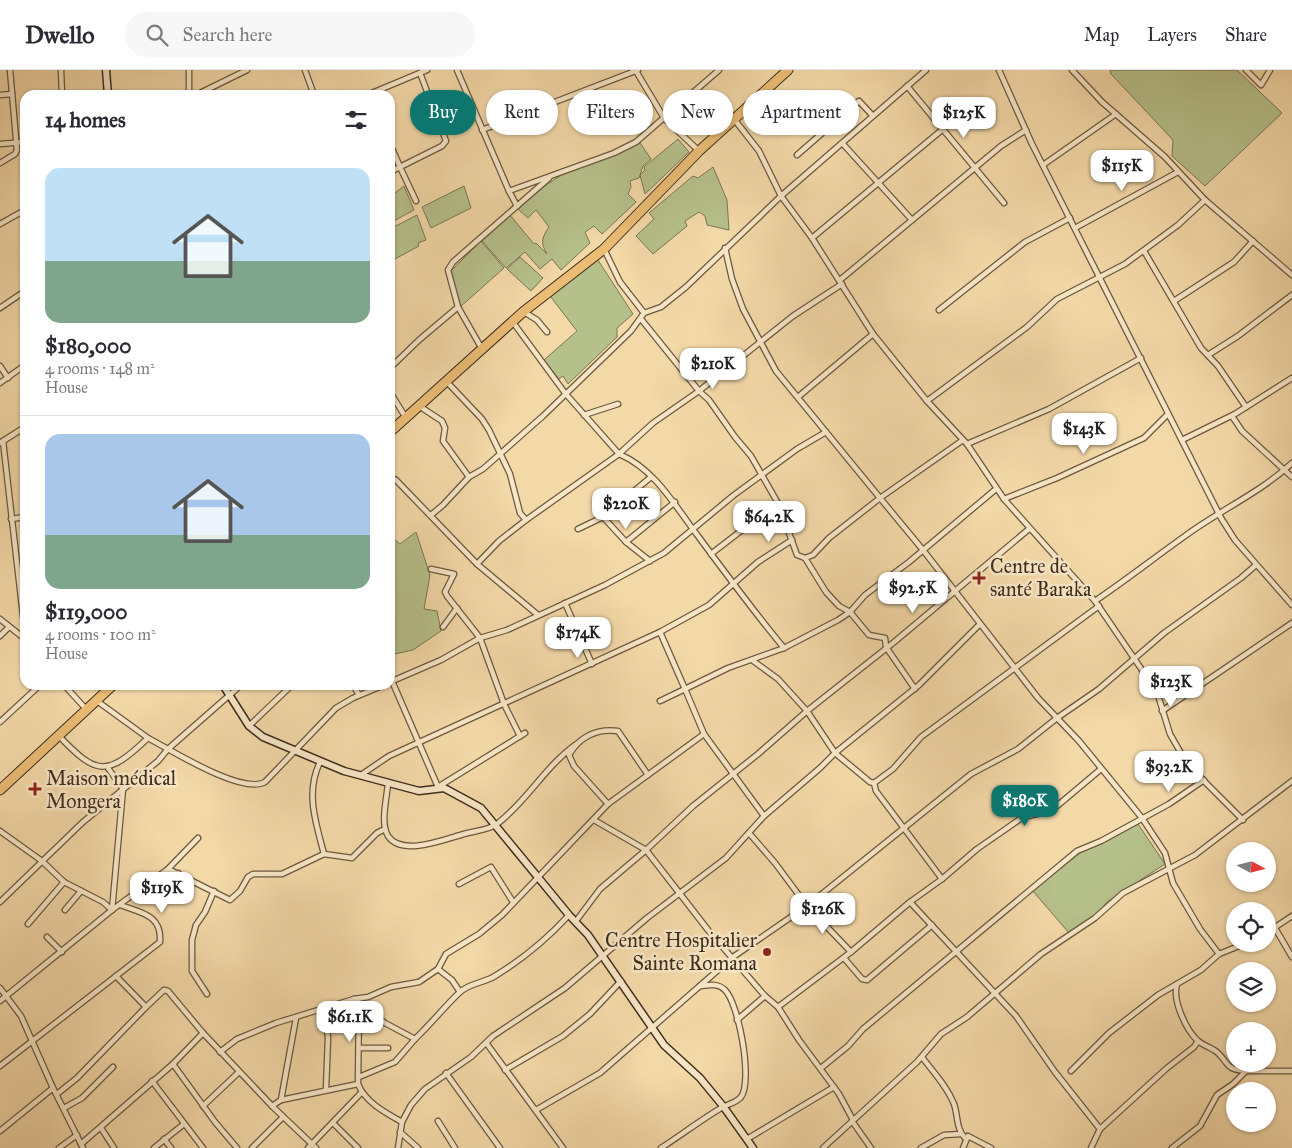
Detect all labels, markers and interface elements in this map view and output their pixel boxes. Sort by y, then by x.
search box [125,12,475,57]
text: Dwello [25,20,95,50]
icon: search [143,21,171,49]
text: Search here [183,23,273,46]
text: Map [1084,24,1119,46]
text: Layers [1147,24,1197,46]
text: Share [1225,24,1267,46]
chip: Buy [410,90,476,135]
chip: Rent [486,90,558,135]
chip: Filters [568,90,653,135]
chip: New [663,90,733,135]
chip: Apartment [743,90,859,135]
pin: $125K [929,97,999,139]
text: $125K [943,103,985,122]
icon: filters [342,106,370,134]
text: 14 homes [45,107,126,133]
pin: $115K [1087,150,1157,192]
text: $115K [1102,156,1142,175]
icon: home [163,201,253,291]
text: $180,000 [45,333,131,359]
pin: $210K [678,348,748,390]
text: $210K [691,354,735,373]
text: 4 rooms · 148 m² [45,359,155,378]
text: House [45,378,88,397]
pin: $143K [1049,412,1119,455]
text: $143K [1063,419,1105,438]
icon: home [163,466,253,556]
pin: $220K [591,488,661,530]
text: $220K [603,494,649,513]
pin: $64.2K [728,500,810,543]
text: $64.2K [744,507,794,526]
place label: Centre de santé Baraka [990,554,1092,601]
marker: Centre de santé Baraka [972,571,986,585]
pin: $92.5K [872,572,954,614]
text: $92.5K [889,578,937,597]
text: $119,000 [45,599,127,625]
pin: $174K [543,616,613,659]
text: $174K [556,623,600,642]
text: 4 rooms · 100 m² [45,625,156,644]
text: House [45,644,88,663]
pin: $123K [1136,666,1206,708]
text: $123K [1150,672,1192,691]
pin: $93.2K [1128,750,1210,793]
text: $93.2K [1145,757,1193,776]
place label: Maison médical Mongera [46,766,177,814]
marker: Maison médical Mongera [28,782,42,796]
pin: $180K [990,784,1060,827]
text: $180K [1002,791,1048,810]
north arrow [1226,842,1276,892]
map controls [1226,842,1276,1132]
pin: $119K [127,872,197,914]
text: $119K [141,878,183,897]
pin: $126K [788,892,858,935]
text: $126K [801,899,845,918]
button: locate [1226,902,1276,952]
place label: Centre Hospitalier Sainte Romana [605,928,758,975]
marker: Centre Hospitalier Sainte Romana [761,946,773,958]
button: layers [1226,962,1276,1012]
pin: $61.1K [309,1000,391,1043]
text: $61.1K [327,1007,373,1026]
button: + [1226,1022,1276,1072]
button: − [1226,1082,1276,1132]

